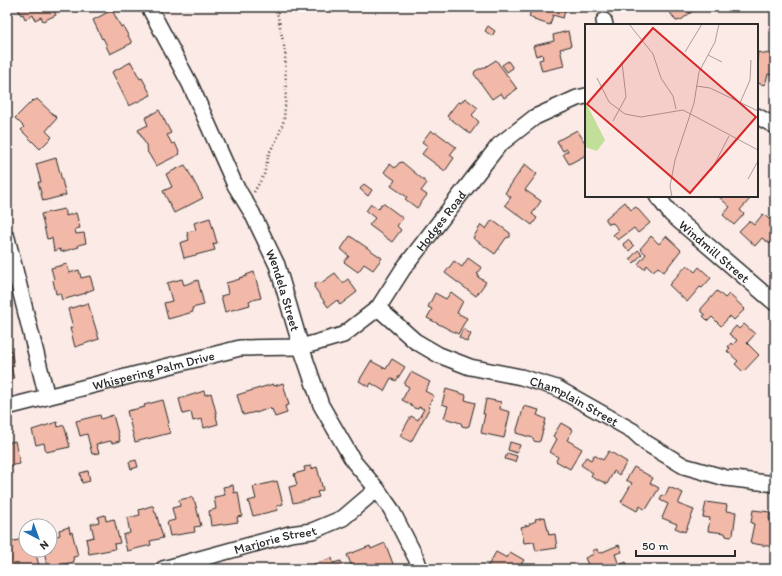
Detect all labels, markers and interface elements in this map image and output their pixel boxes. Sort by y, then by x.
inset map [585,24,758,197]
street label: Hodges Road [412,187,469,254]
street label: Windmill Street [676,217,753,286]
street label: Wendela Street [263,247,303,333]
street label: Whispering Palm Drive [91,347,216,393]
street label: Champlain Street [528,373,621,429]
north arrow [18,518,58,558]
street label: Marjorie Street [232,522,319,557]
scale bar [636,532,735,558]
text: N [37,538,51,553]
text: 50 m [642,539,668,553]

